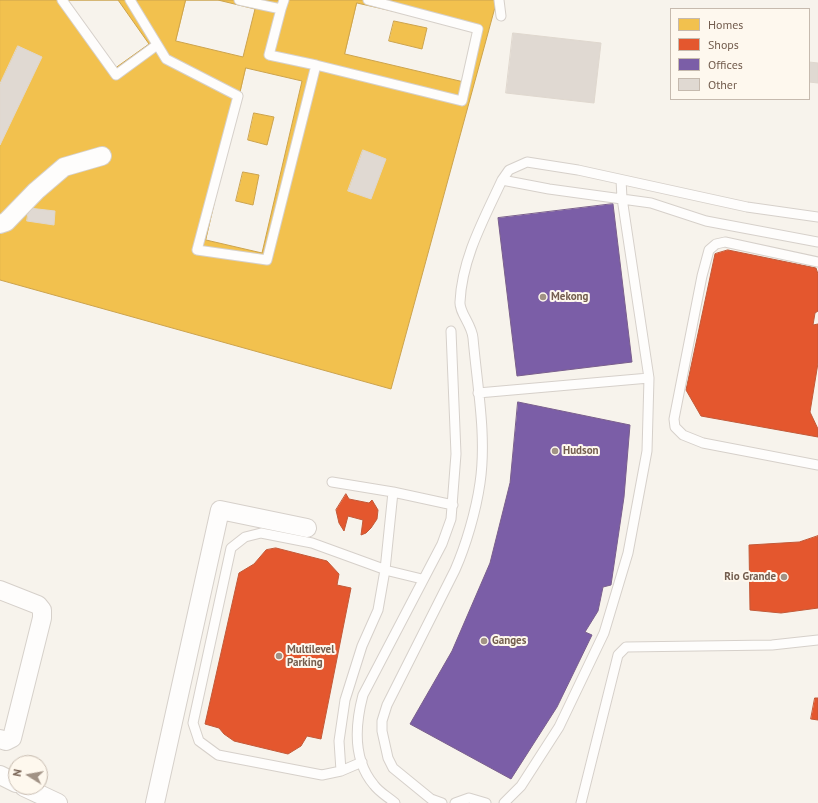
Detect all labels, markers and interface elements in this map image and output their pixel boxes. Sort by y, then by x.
legend [670,8,810,100]
text: Homes [708,17,743,32]
text: Shops [708,37,739,52]
text: Offices [708,57,743,72]
text: Other [708,77,737,92]
place label: Mekong [551,290,588,304]
marker: Mekong [538,292,548,302]
place label: Hudson [563,444,599,458]
marker: Hudson [550,446,560,456]
place label: Rio Grande [724,570,776,584]
marker: Rio Grande [779,572,789,582]
place label: Ganges [492,634,526,648]
marker: Ganges [479,636,489,646]
place label: Multilevel Parking [287,643,334,669]
marker: Multilevel Parking [274,651,284,661]
north arrow [8,755,48,795]
text: N [10,768,25,778]

